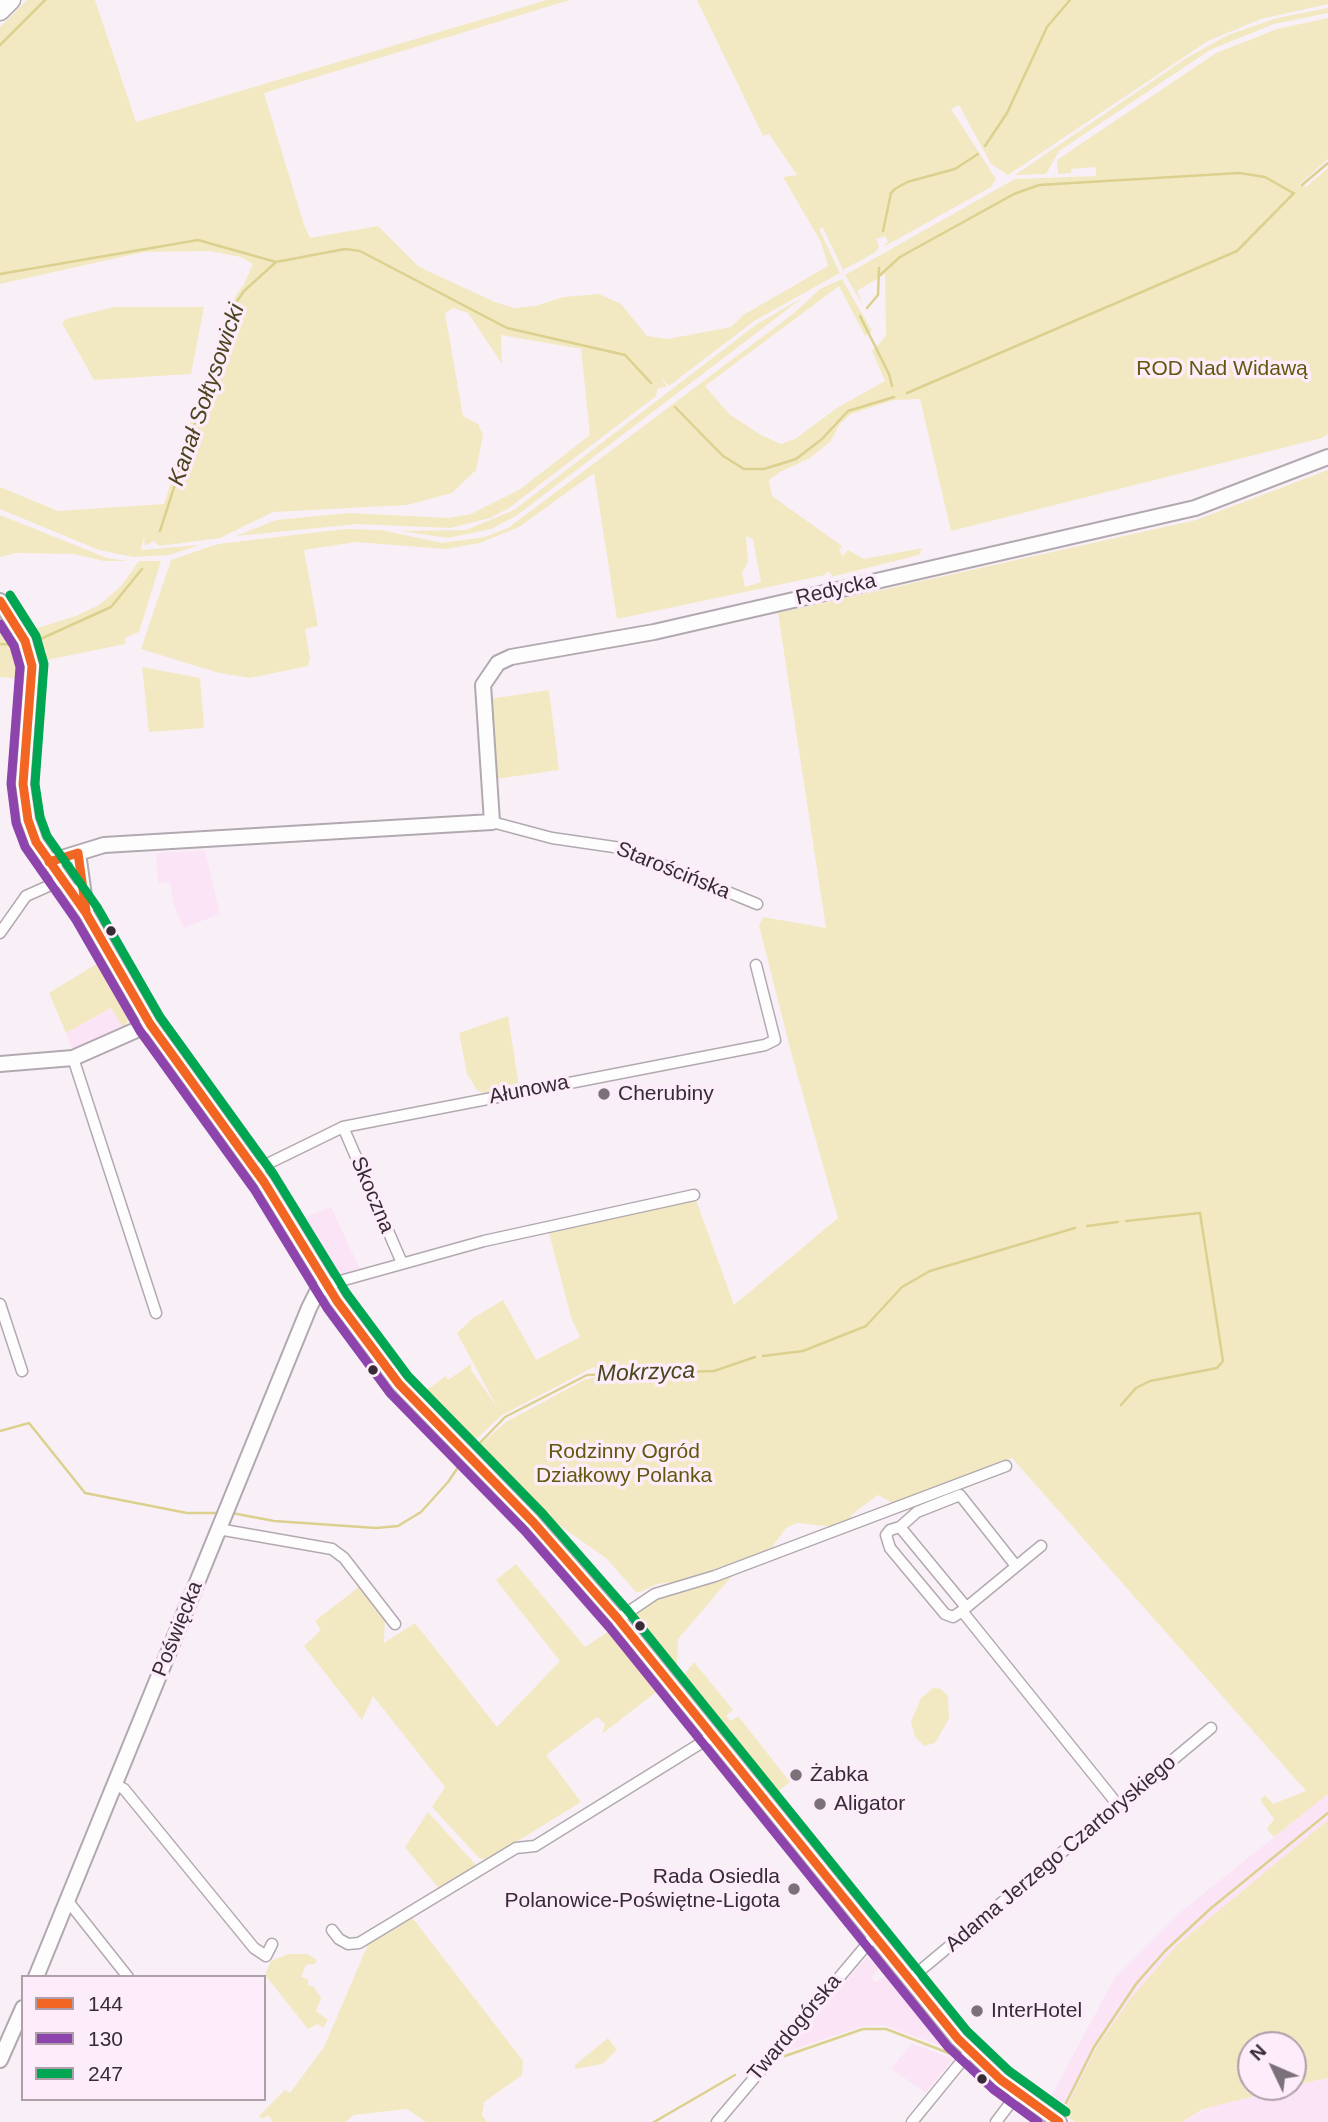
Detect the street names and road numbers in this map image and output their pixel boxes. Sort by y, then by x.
street label: Redycka [793,569,879,611]
street label: Starościńska [613,837,733,905]
street label: Ałunowa [487,1070,571,1110]
street label: Skoczna [345,1153,399,1237]
street label: Poświęcka [148,1578,208,1680]
street label: Adama Jerzego Czartoryskiego [941,1750,1181,1958]
street label: Twardogórska [743,1969,847,2087]

